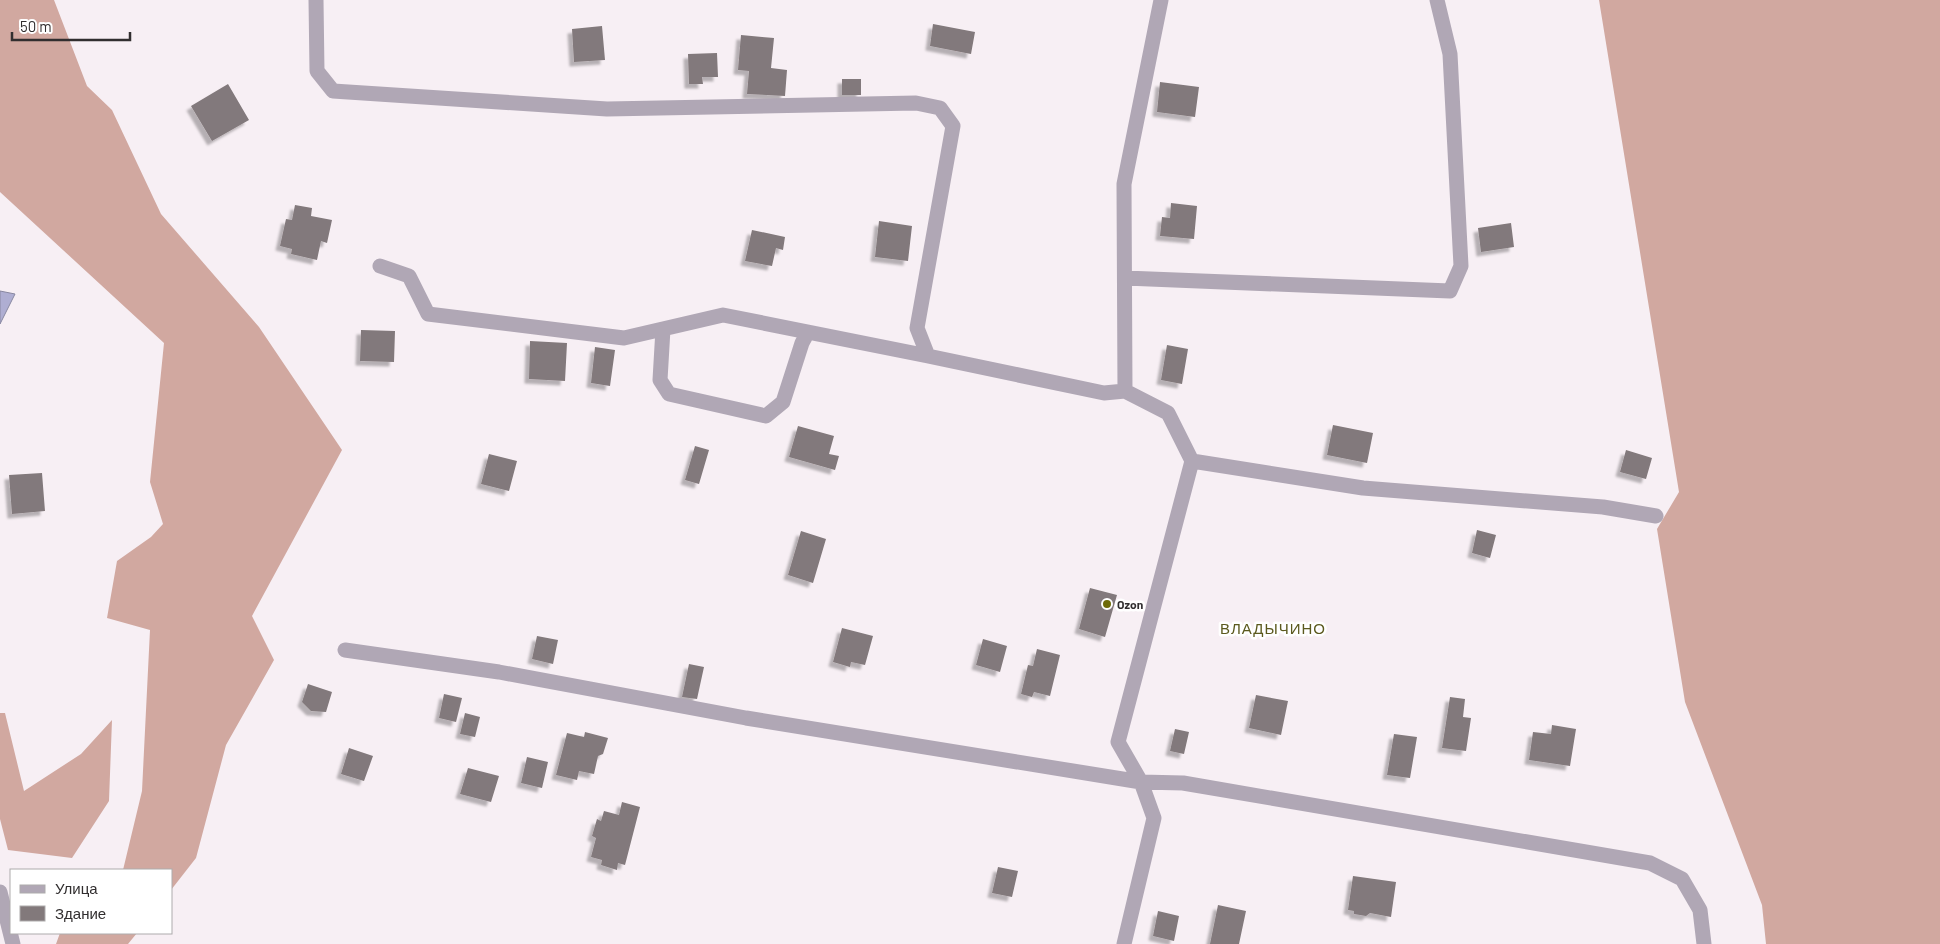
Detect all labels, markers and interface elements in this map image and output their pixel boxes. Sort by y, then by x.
scale bar [12,10,130,42]
text: 50 m [20,17,52,35]
place label: Ozon [1117,597,1143,611]
marker: Ozon [1101,598,1113,610]
district label: ВЛАДЫЧИНО [1220,619,1326,637]
legend [10,869,172,934]
text: Улица [55,879,98,897]
text: Здание [55,904,106,922]

